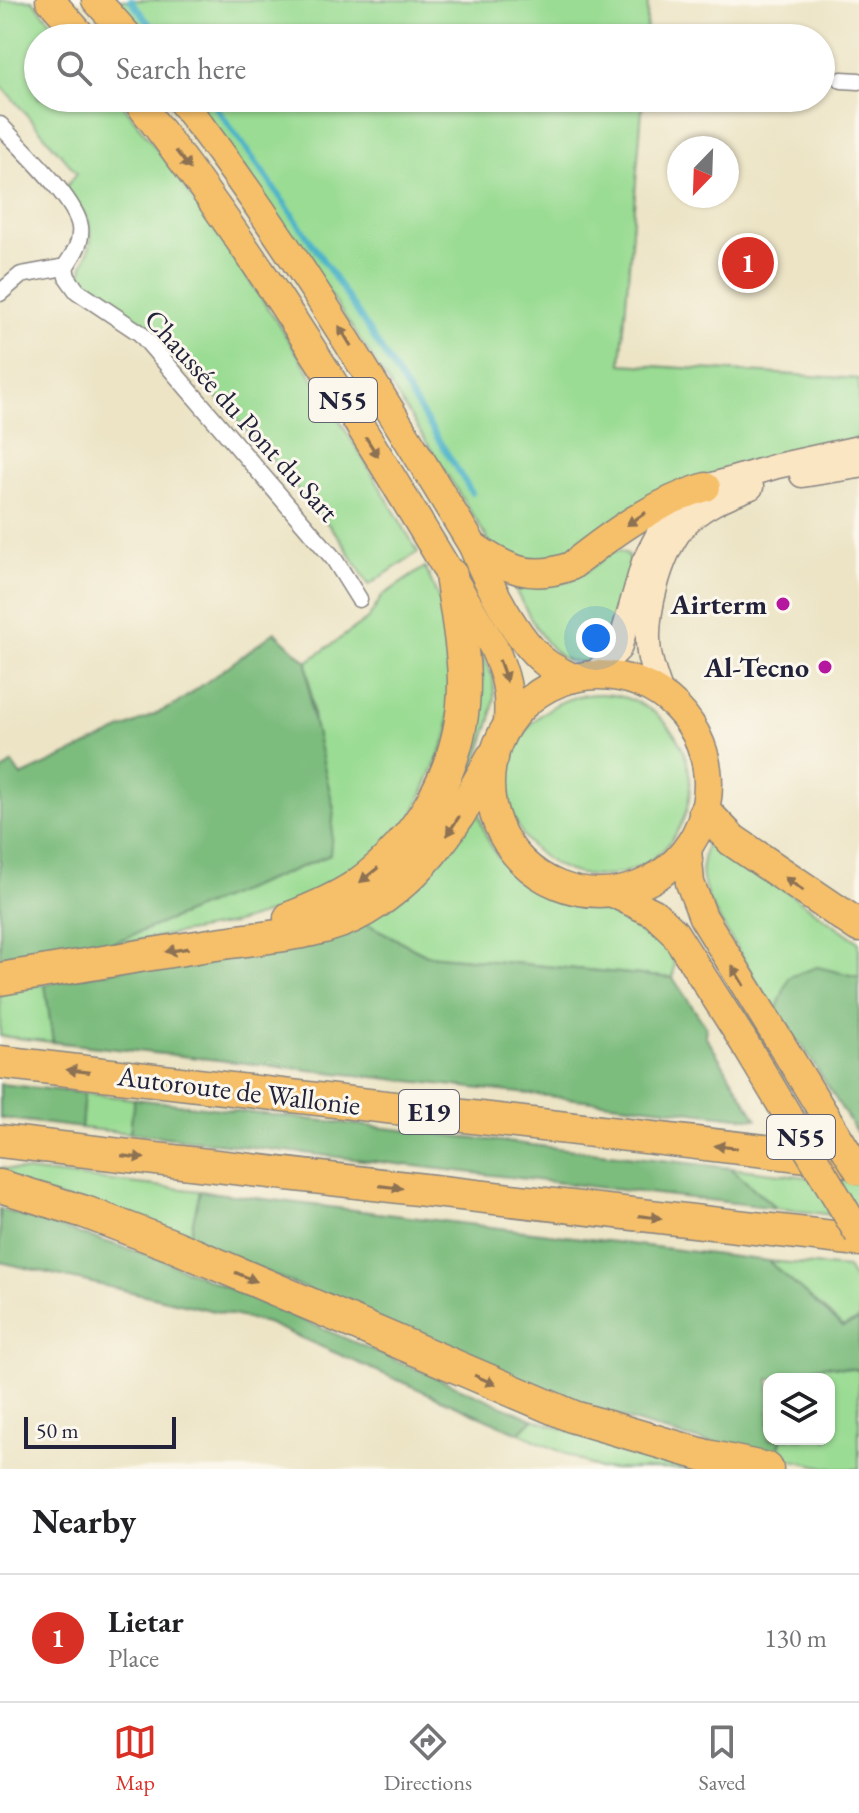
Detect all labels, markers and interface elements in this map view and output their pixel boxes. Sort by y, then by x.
search box [24,24,835,112]
icon: search [52,46,96,90]
text: Search here [116,49,246,88]
north arrow [667,136,739,208]
one-way arrow [174,149,190,170]
pin: 1 [722,233,774,293]
street label: Chaussée du Pont du Sart [137,301,347,529]
one-way arrow [338,325,352,347]
road number: N55 [309,378,377,422]
one-way arrow [364,436,378,458]
one-way arrow [625,512,646,527]
place label: Airterm [670,586,767,622]
marker: Airterm [774,595,792,613]
your location [576,618,616,658]
place label: Al-Tecno [703,649,809,685]
marker: Al-Tecno [816,658,834,676]
one-way arrow [497,659,510,683]
one-way arrow [446,815,461,836]
one-way arrow [359,866,379,882]
one-way arrow [783,877,804,892]
one-way arrow [165,944,190,957]
one-way arrow [731,965,745,987]
street label: Autoroute de Wallonie [114,1057,363,1123]
one-way arrow [65,1065,90,1078]
road number: E19 [399,1090,459,1134]
road number: N55 [767,1115,835,1159]
one-way arrow [713,1140,738,1153]
one-way arrow [121,1150,146,1163]
one-way arrow [379,1180,404,1193]
one-way arrow [638,1210,663,1223]
one-way arrow [234,1270,258,1283]
one-way arrow [473,1373,496,1386]
map controls [763,1373,835,1445]
button: layers [763,1373,835,1445]
scale bar [24,1413,176,1449]
text: 50 m [36,1416,79,1445]
text: Nearby [32,1499,136,1543]
text: Lietar [108,1602,184,1641]
text: 1 [51,1621,65,1655]
text: 130 m [764,1621,827,1655]
text: Place [108,1641,159,1675]
tab: Map [113,1720,157,1797]
tab: Directions [384,1720,472,1797]
tab: Saved [699,1720,746,1797]

